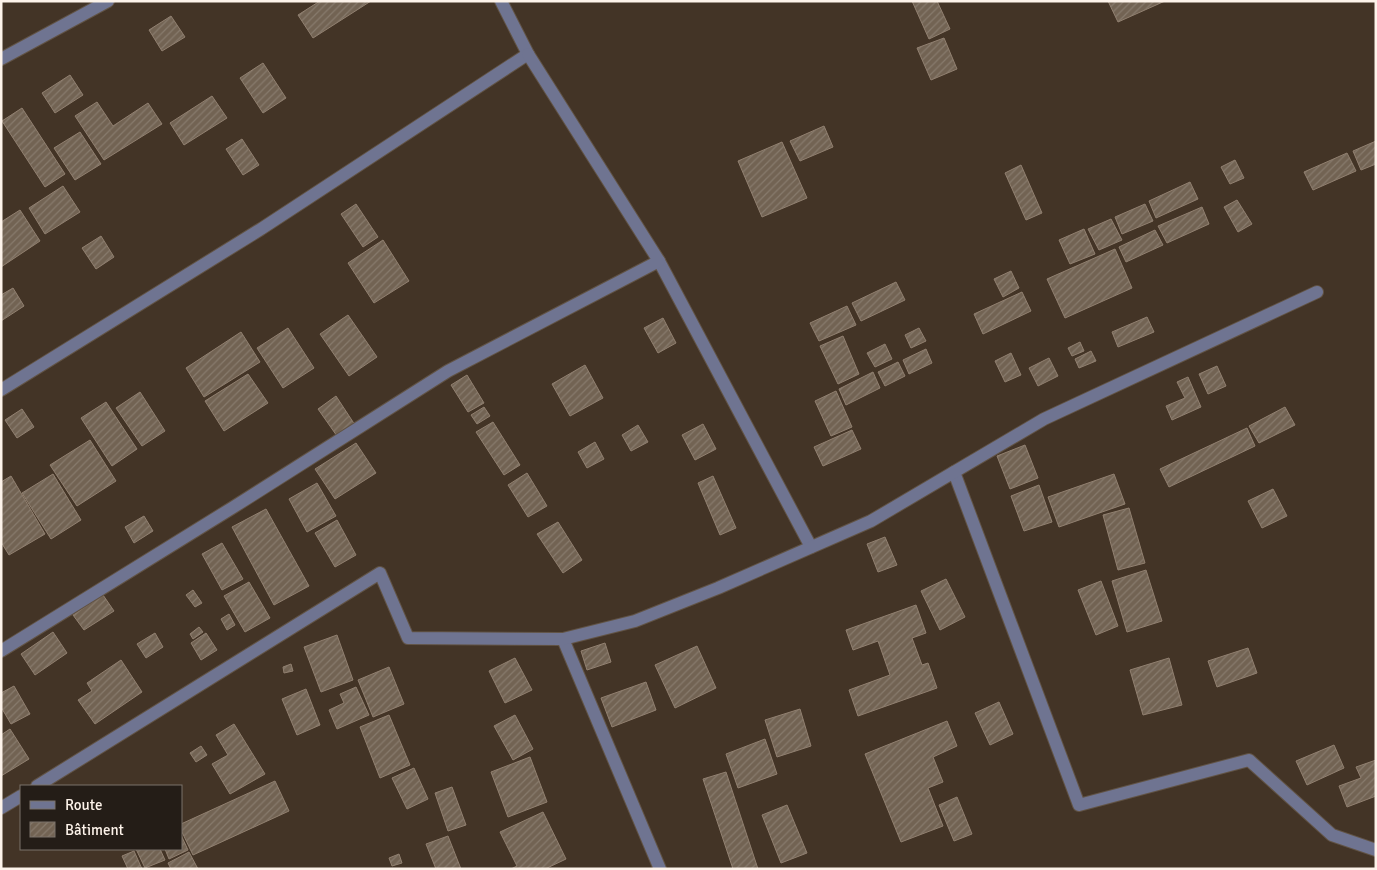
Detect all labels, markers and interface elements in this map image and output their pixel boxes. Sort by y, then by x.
legend [20,785,182,850]
text: Route [65,796,102,814]
text: Bâtiment [65,821,124,839]

